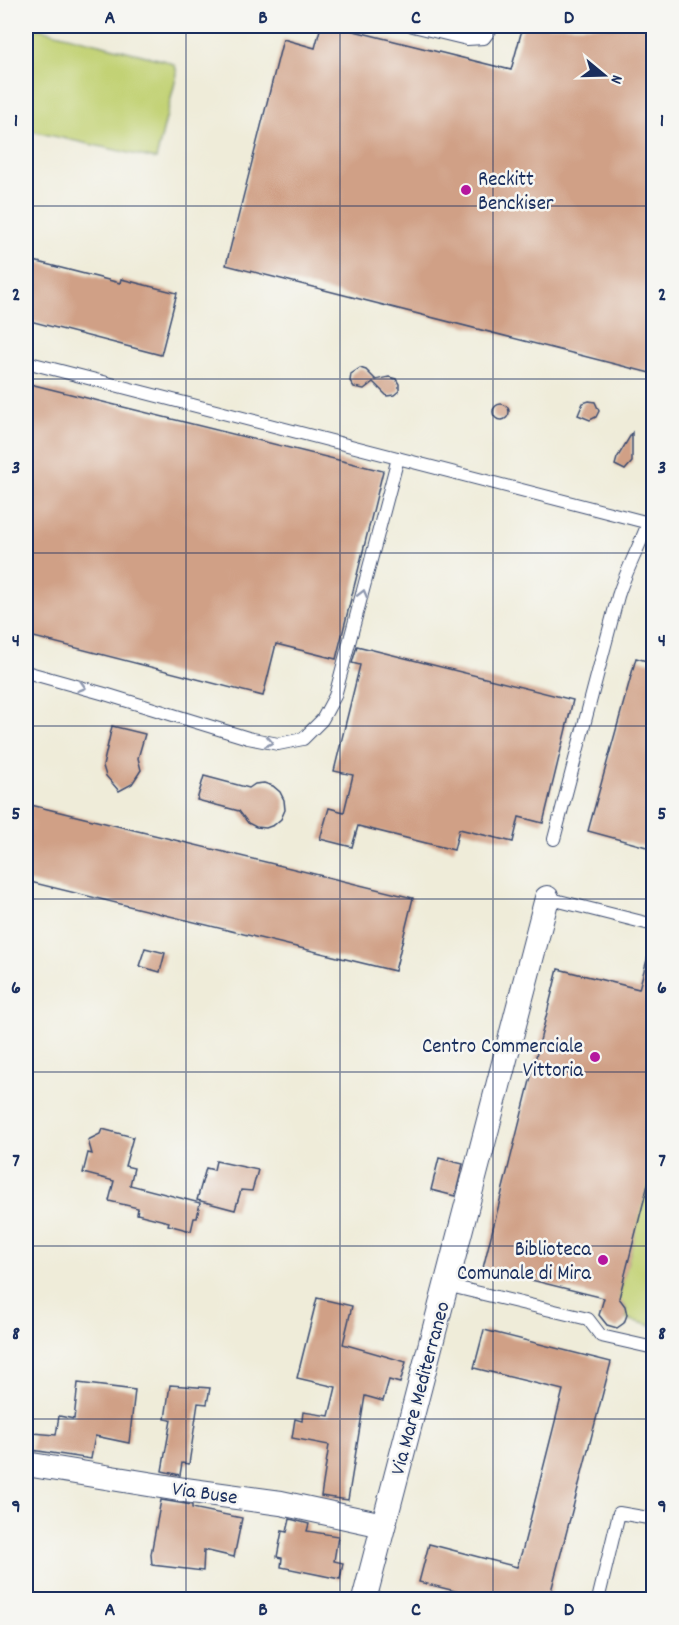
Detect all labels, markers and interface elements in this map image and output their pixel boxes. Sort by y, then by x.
text: A [105,5,116,33]
text: B [258,5,268,33]
text: C [411,5,421,33]
text: D [564,5,575,33]
north arrow [574,45,634,105]
text: N [604,72,628,87]
text: 1 [14,108,18,136]
text: 1 [660,108,664,136]
place label: Reckitt Benckiser [478,166,554,220]
marker: Reckitt Benckiser [459,183,473,197]
text: 2 [12,282,20,310]
text: 2 [658,282,666,310]
text: 3 [12,455,20,483]
text: 3 [658,455,666,483]
one-way arrow [355,589,368,599]
text: 4 [12,628,20,656]
text: 4 [658,628,666,656]
one-way arrow [76,680,87,692]
one-way arrow [264,735,274,748]
text: 5 [11,801,21,829]
text: 5 [657,801,667,829]
text: 6 [11,975,21,1003]
text: 6 [657,975,667,1003]
place label: Centro Commerciale Vittoria [422,1033,584,1087]
marker: Centro Commerciale Vittoria [588,1050,602,1064]
text: 7 [12,1148,20,1176]
text: 7 [658,1148,666,1176]
place label: Biblioteca Comunale di Mira [457,1236,592,1290]
marker: Biblioteca Comunale di Mira [596,1253,610,1267]
street label: Via Mare Mediterraneo [384,1299,459,1479]
text: 8 [12,1321,20,1349]
text: 8 [658,1321,666,1349]
street label: Via Buse [170,1476,239,1514]
text: 9 [11,1494,21,1522]
text: 9 [657,1494,667,1522]
text: A [105,1597,116,1625]
text: B [258,1597,268,1625]
text: C [411,1597,421,1625]
text: D [564,1597,575,1625]

